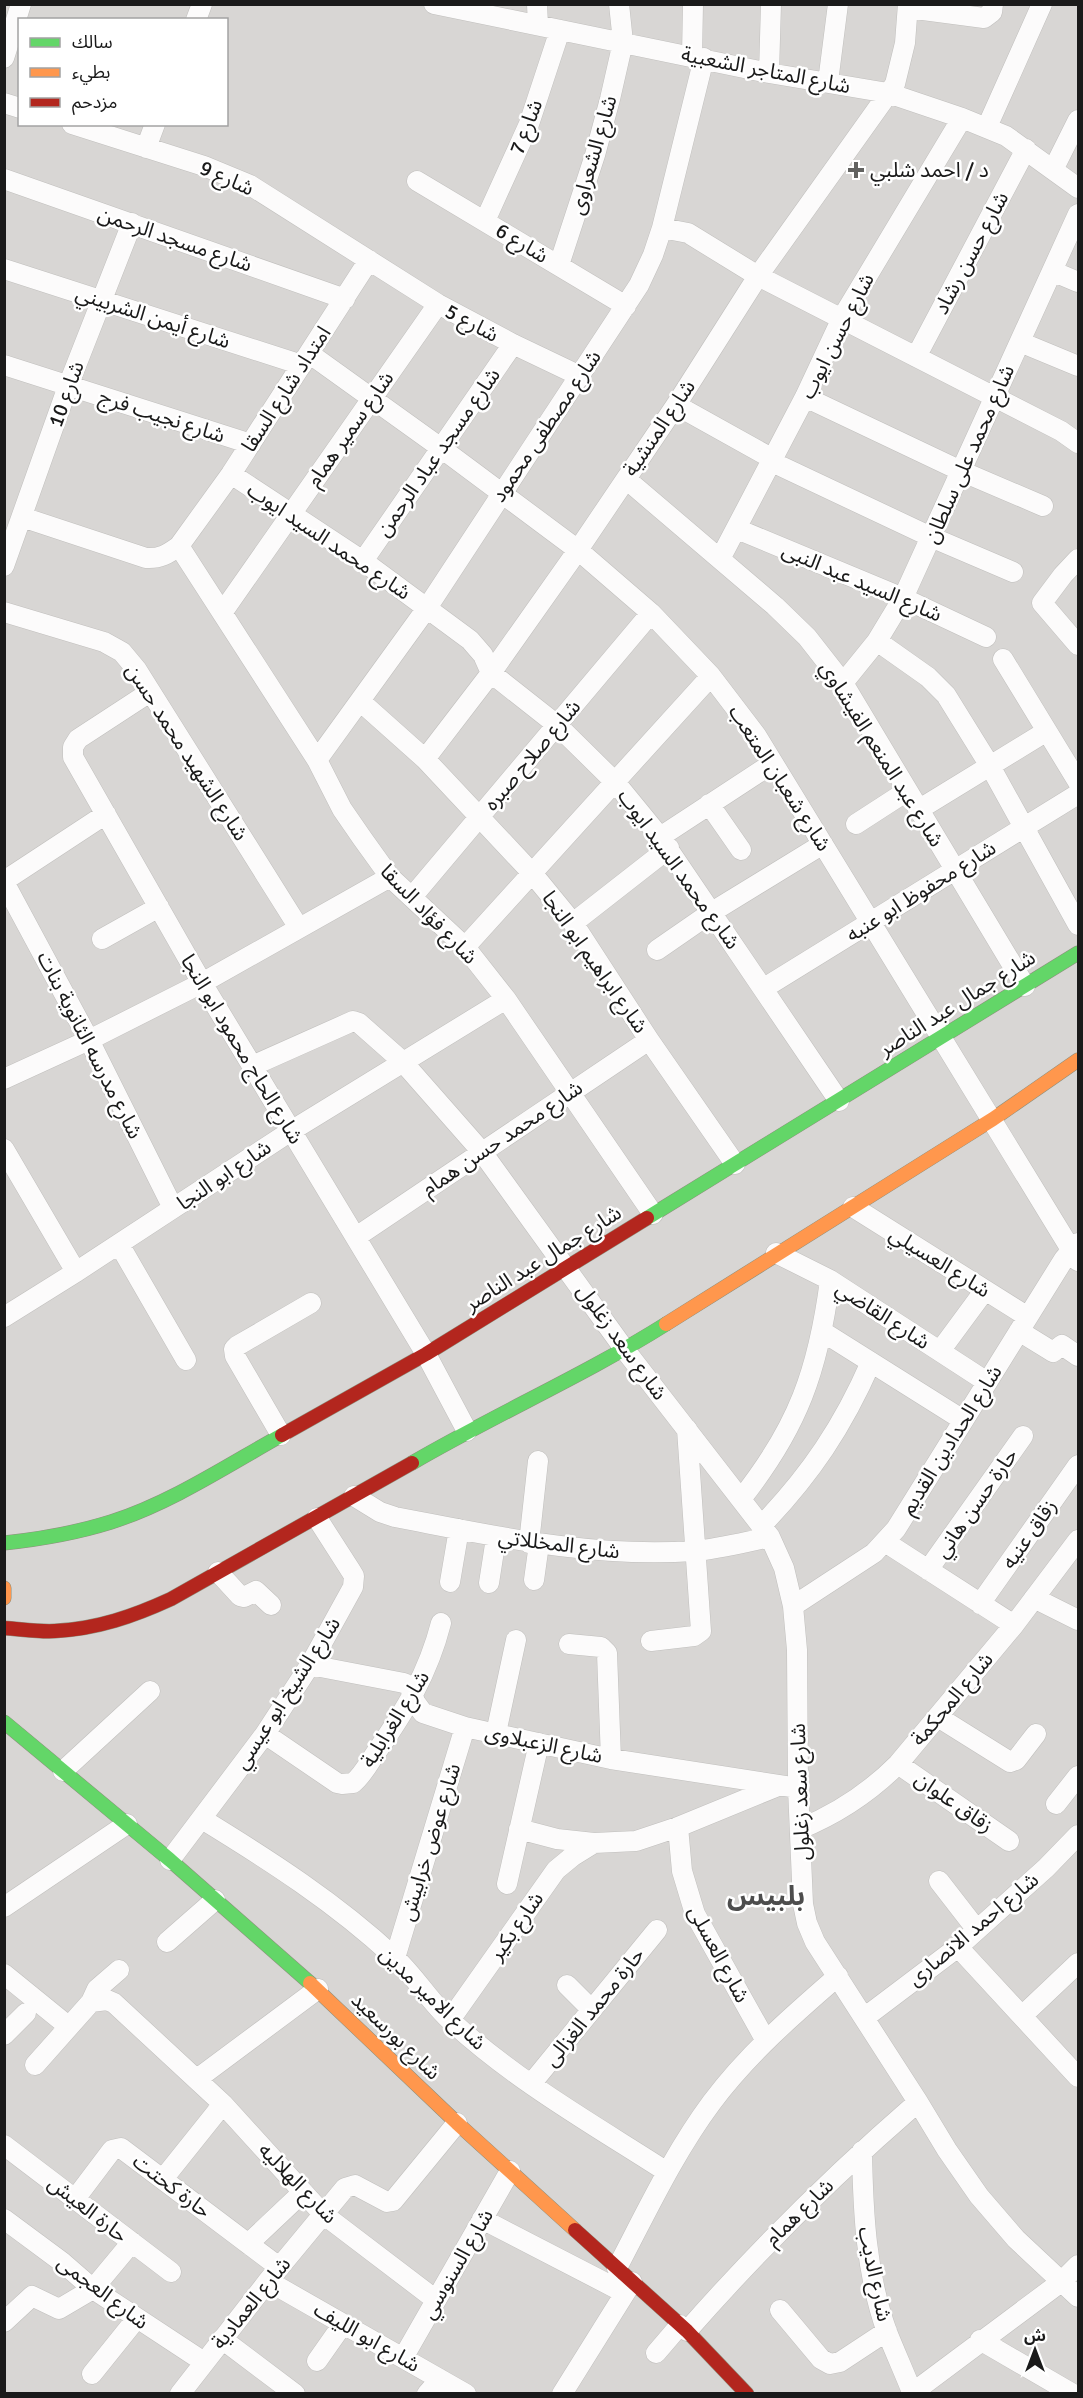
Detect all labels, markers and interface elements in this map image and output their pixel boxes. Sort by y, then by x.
legend [18,18,228,126]
text: سالك [72,31,113,53]
street label: شارع المتاجر الشعبية [679,41,853,101]
text: بطيء [72,61,110,85]
text: مزدحم [72,91,117,115]
street label: شارع الشعراوى [564,92,624,218]
street label: شارع 7 [504,96,550,159]
street label: شارع 9 [195,155,258,203]
place label: د / احمد شلبي [870,157,989,186]
marker: د / احمد شلبي [847,161,865,179]
street label: شارع حسن رشاد [928,187,1016,320]
street label: شارع مسجد الرحمن [94,200,256,279]
street label: شارع 6 [490,217,553,271]
street label: شارع حسن ايوب [794,269,882,404]
street label: شارع أيمن الشربيني [72,280,234,357]
street label: شارع 5 [440,298,503,350]
street label: امتداد شارع السقا [236,321,338,458]
street label: شارع مصطفى محمود [485,345,608,508]
street label: شارع 10 [42,357,92,431]
street label: شارع محمد على سلطان [918,361,1022,548]
street label: شارع مسجد عباد الرحمن [370,363,508,542]
street label: شارع سمير همام [301,366,402,494]
street label: شارع المنشية [617,375,703,483]
street label: شارع نجيب فرج [95,383,228,451]
street label: شارع محمد السيد ايوب [241,477,416,607]
street label: شارع السيد عبد النبى [777,537,946,629]
street label: شارع عبد المنعم الفيشاوي [812,656,950,853]
street label: شارع الشهيد محمد حسن [118,659,254,847]
street label: شارع صلاح صبره [478,694,588,817]
street label: شارع شعبان المتعب [721,700,837,857]
street label: شارع محمد السيد ايوب [610,784,746,955]
street label: شارع محفوظ ابو عنبه [841,834,1002,949]
street label: شارع فؤاد السقا [373,858,483,971]
street label: شارع ابراهيم ابو النجا [535,886,654,1039]
street label: شارع جمال عبد الناصر [873,944,1041,1064]
street label: شارع مدرسه الثانوية بنات [30,947,149,1144]
street label: شارع الحاج محمود ابو النجا [173,949,309,1150]
street label: شارع محمد حسن همام [417,1075,589,1204]
street label: شارع ابو النجا [172,1134,277,1218]
street label: شارع جمال عبد الناصر [459,1199,627,1319]
street label: شارع العسيلي [883,1221,995,1306]
street label: شارع القاضي [830,1275,935,1357]
street label: شارع سعد زغلول [570,1279,673,1406]
street label: شارع الحدادين القديم [894,1360,1009,1521]
street label: حارة حسن هاني [929,1443,1026,1564]
street label: زقاق عنيه [996,1494,1062,1574]
street label: شارع المخللاتي [496,1524,621,1567]
street label: شارع الشيخ ابو عيسي [228,1612,348,1776]
street label: شارع المحكمة [905,1647,1000,1753]
street label: شارع الغرابلية [355,1666,437,1773]
street label: شارع الزعبلاوى [482,1719,605,1771]
street label: شارع سعد زغلول [785,1723,817,1861]
street label: شارع عوض خرابيش [394,1760,468,1924]
street label: زقاق علوان [910,1766,998,1838]
street label: شارع احمد الانصارى [902,1867,1045,1993]
district label: بلبيس [727,1880,805,1913]
street label: شارع بكير [482,1887,551,1967]
street label: شارع العسلى [681,1901,755,2008]
street label: شارع الامير مدين [373,1941,492,2057]
street label: حارة محمد الغزالى [538,1942,650,2072]
street label: شارع بورسعيد [344,1987,446,2087]
street label: شارع الهلاليه [252,2137,343,2230]
street label: حارة كحتت [128,2148,216,2224]
street label: حارة العيش [43,2170,133,2248]
street label: شارع همام [759,2173,841,2253]
street label: شارع السنوسي [415,2204,501,2325]
street label: شارع الديب [850,2224,898,2324]
street label: شارع العجمى [51,2249,154,2336]
street label: شارع العمادية [206,2251,298,2356]
street label: شارع ابو الليف [308,2296,425,2380]
north arrow [1005,2320,1065,2380]
text: ش [1024,2326,1046,2346]

